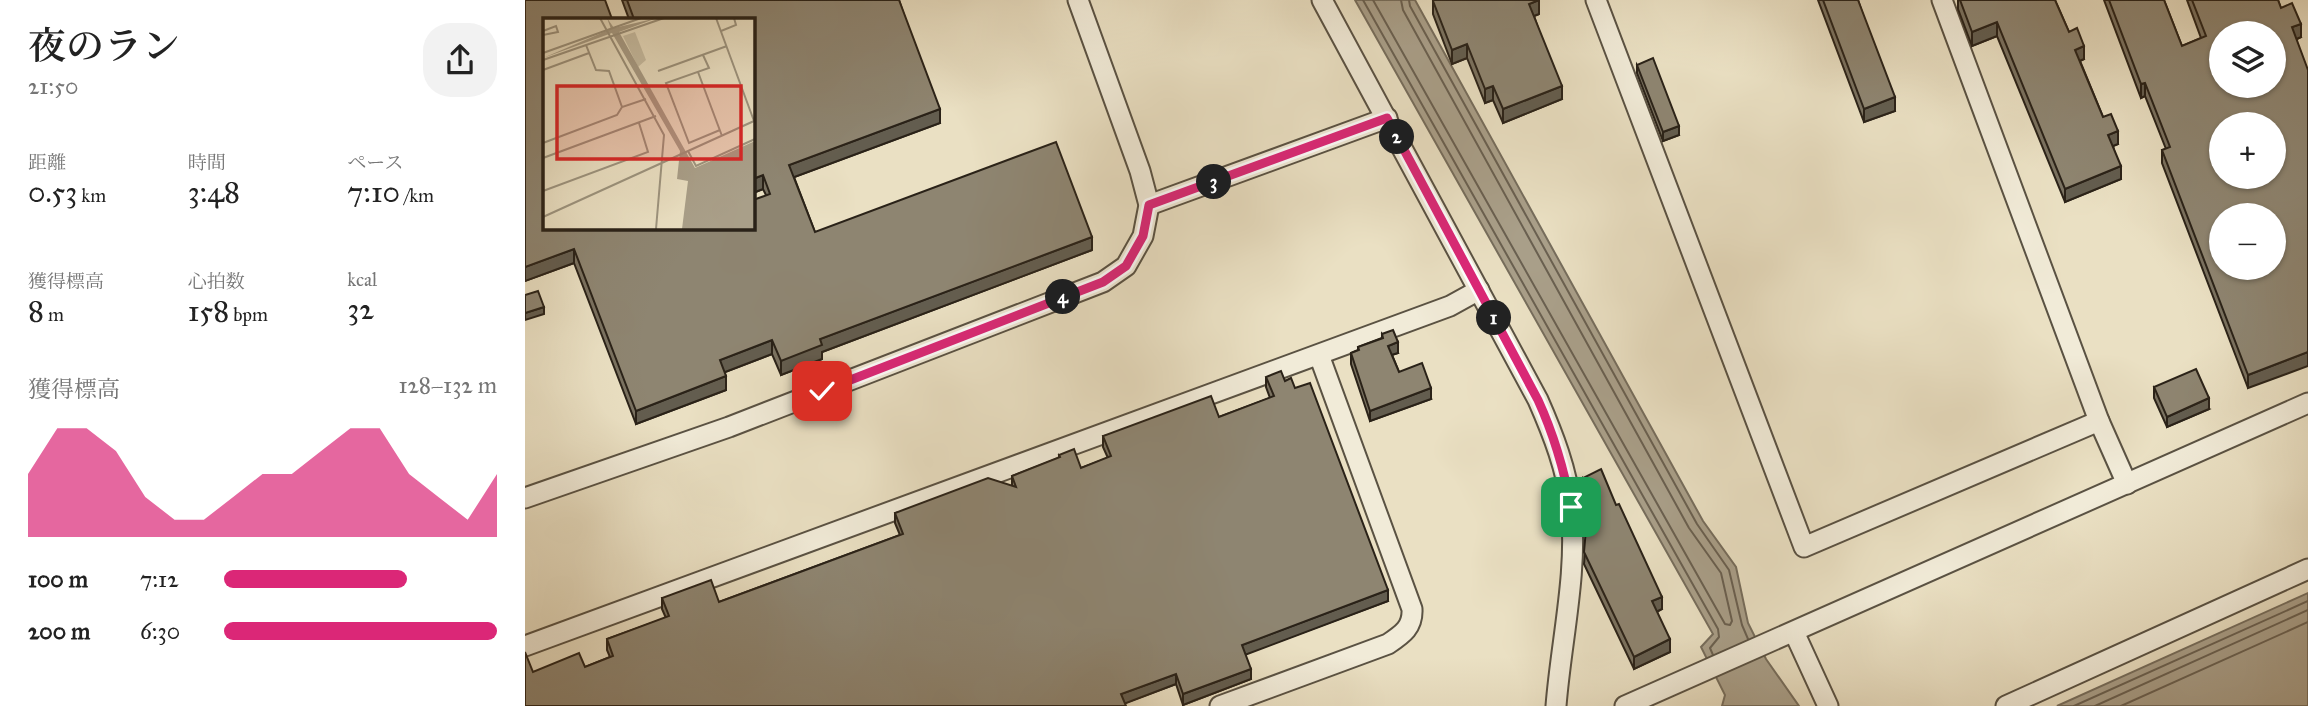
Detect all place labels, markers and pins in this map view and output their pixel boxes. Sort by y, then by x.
pin: 2 [1379,120,1415,154]
pin: 3 [1197,164,1231,200]
pin: 4 [1045,280,1081,314]
pin: 1 [1476,300,1511,336]
pin [792,361,852,421]
pin [1541,477,1601,537]

